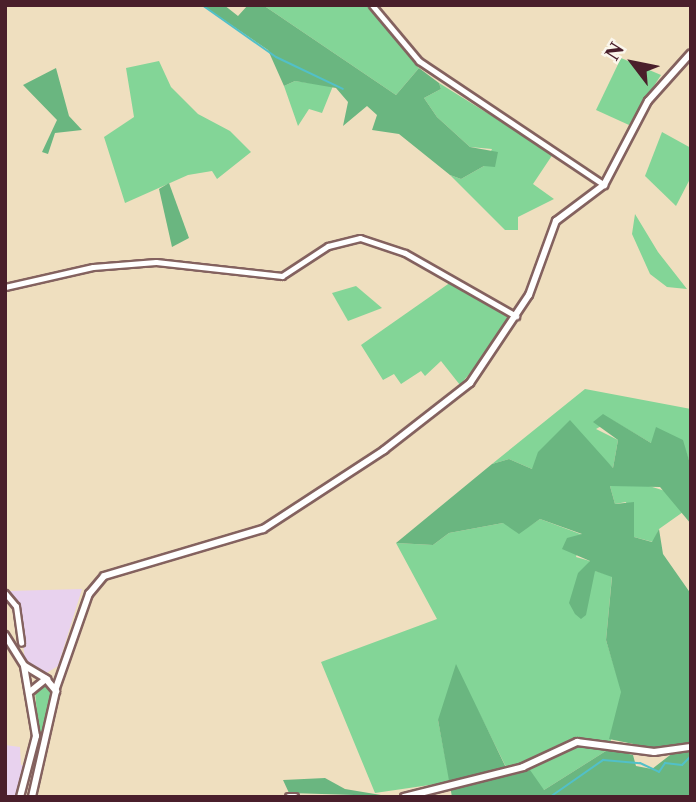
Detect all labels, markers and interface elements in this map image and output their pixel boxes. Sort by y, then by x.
north arrow [598,28,668,98]
text: N [601,39,629,65]

